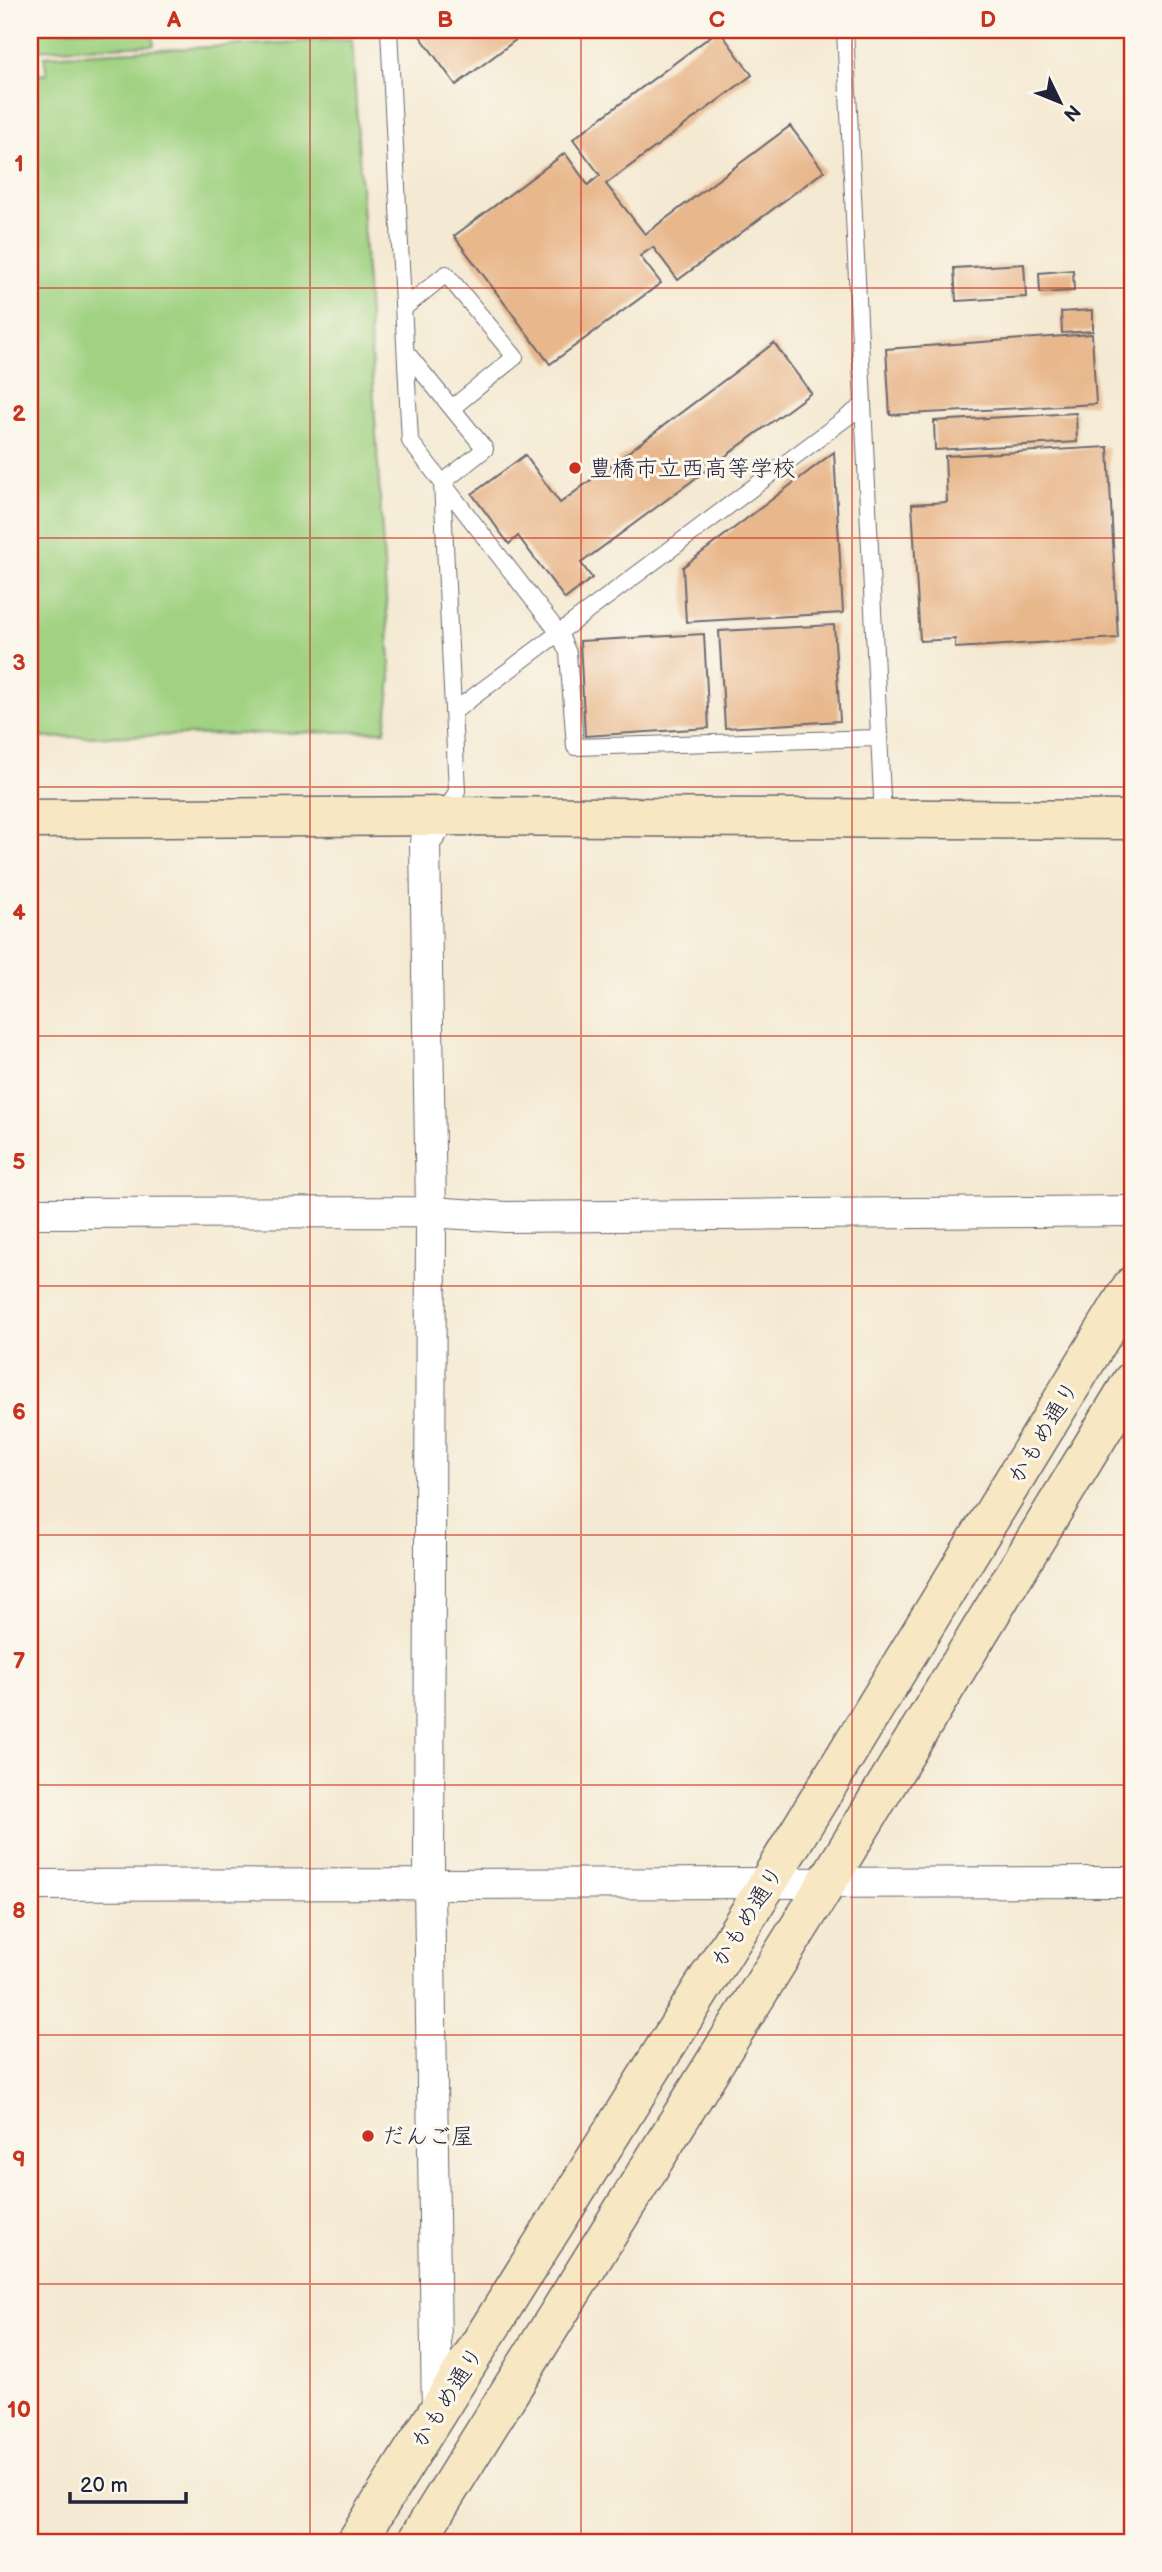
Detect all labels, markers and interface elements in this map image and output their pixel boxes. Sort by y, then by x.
text: A [166,6,182,34]
text: B [437,6,453,34]
text: C [709,6,725,34]
text: D [980,6,996,34]
north arrow [1026,66,1096,136]
text: N [1058,100,1085,126]
text: 1 [14,150,24,178]
text: 2 [12,400,26,428]
place label: 豊橋市立西高等学校 [589,455,796,483]
marker: 豊橋市立西高等学校 [567,460,583,476]
text: 3 [12,649,26,677]
text: 4 [12,899,26,927]
text: 5 [12,1148,26,1176]
street label: かもめ通り [1002,1376,1085,1489]
text: 6 [12,1398,26,1426]
text: 7 [13,1647,26,1675]
street label: かもめ通り [706,1860,790,1973]
text: 8 [12,1897,26,1925]
place label: だんご屋 [382,2123,474,2151]
marker: だんご屋 [360,2128,376,2144]
text: 9 [12,2146,26,2174]
street label: かもめ通り [406,2341,490,2454]
text: 10 [7,2396,31,2424]
scale bar [70,2460,186,2504]
text: 20 m [80,2473,128,2498]

